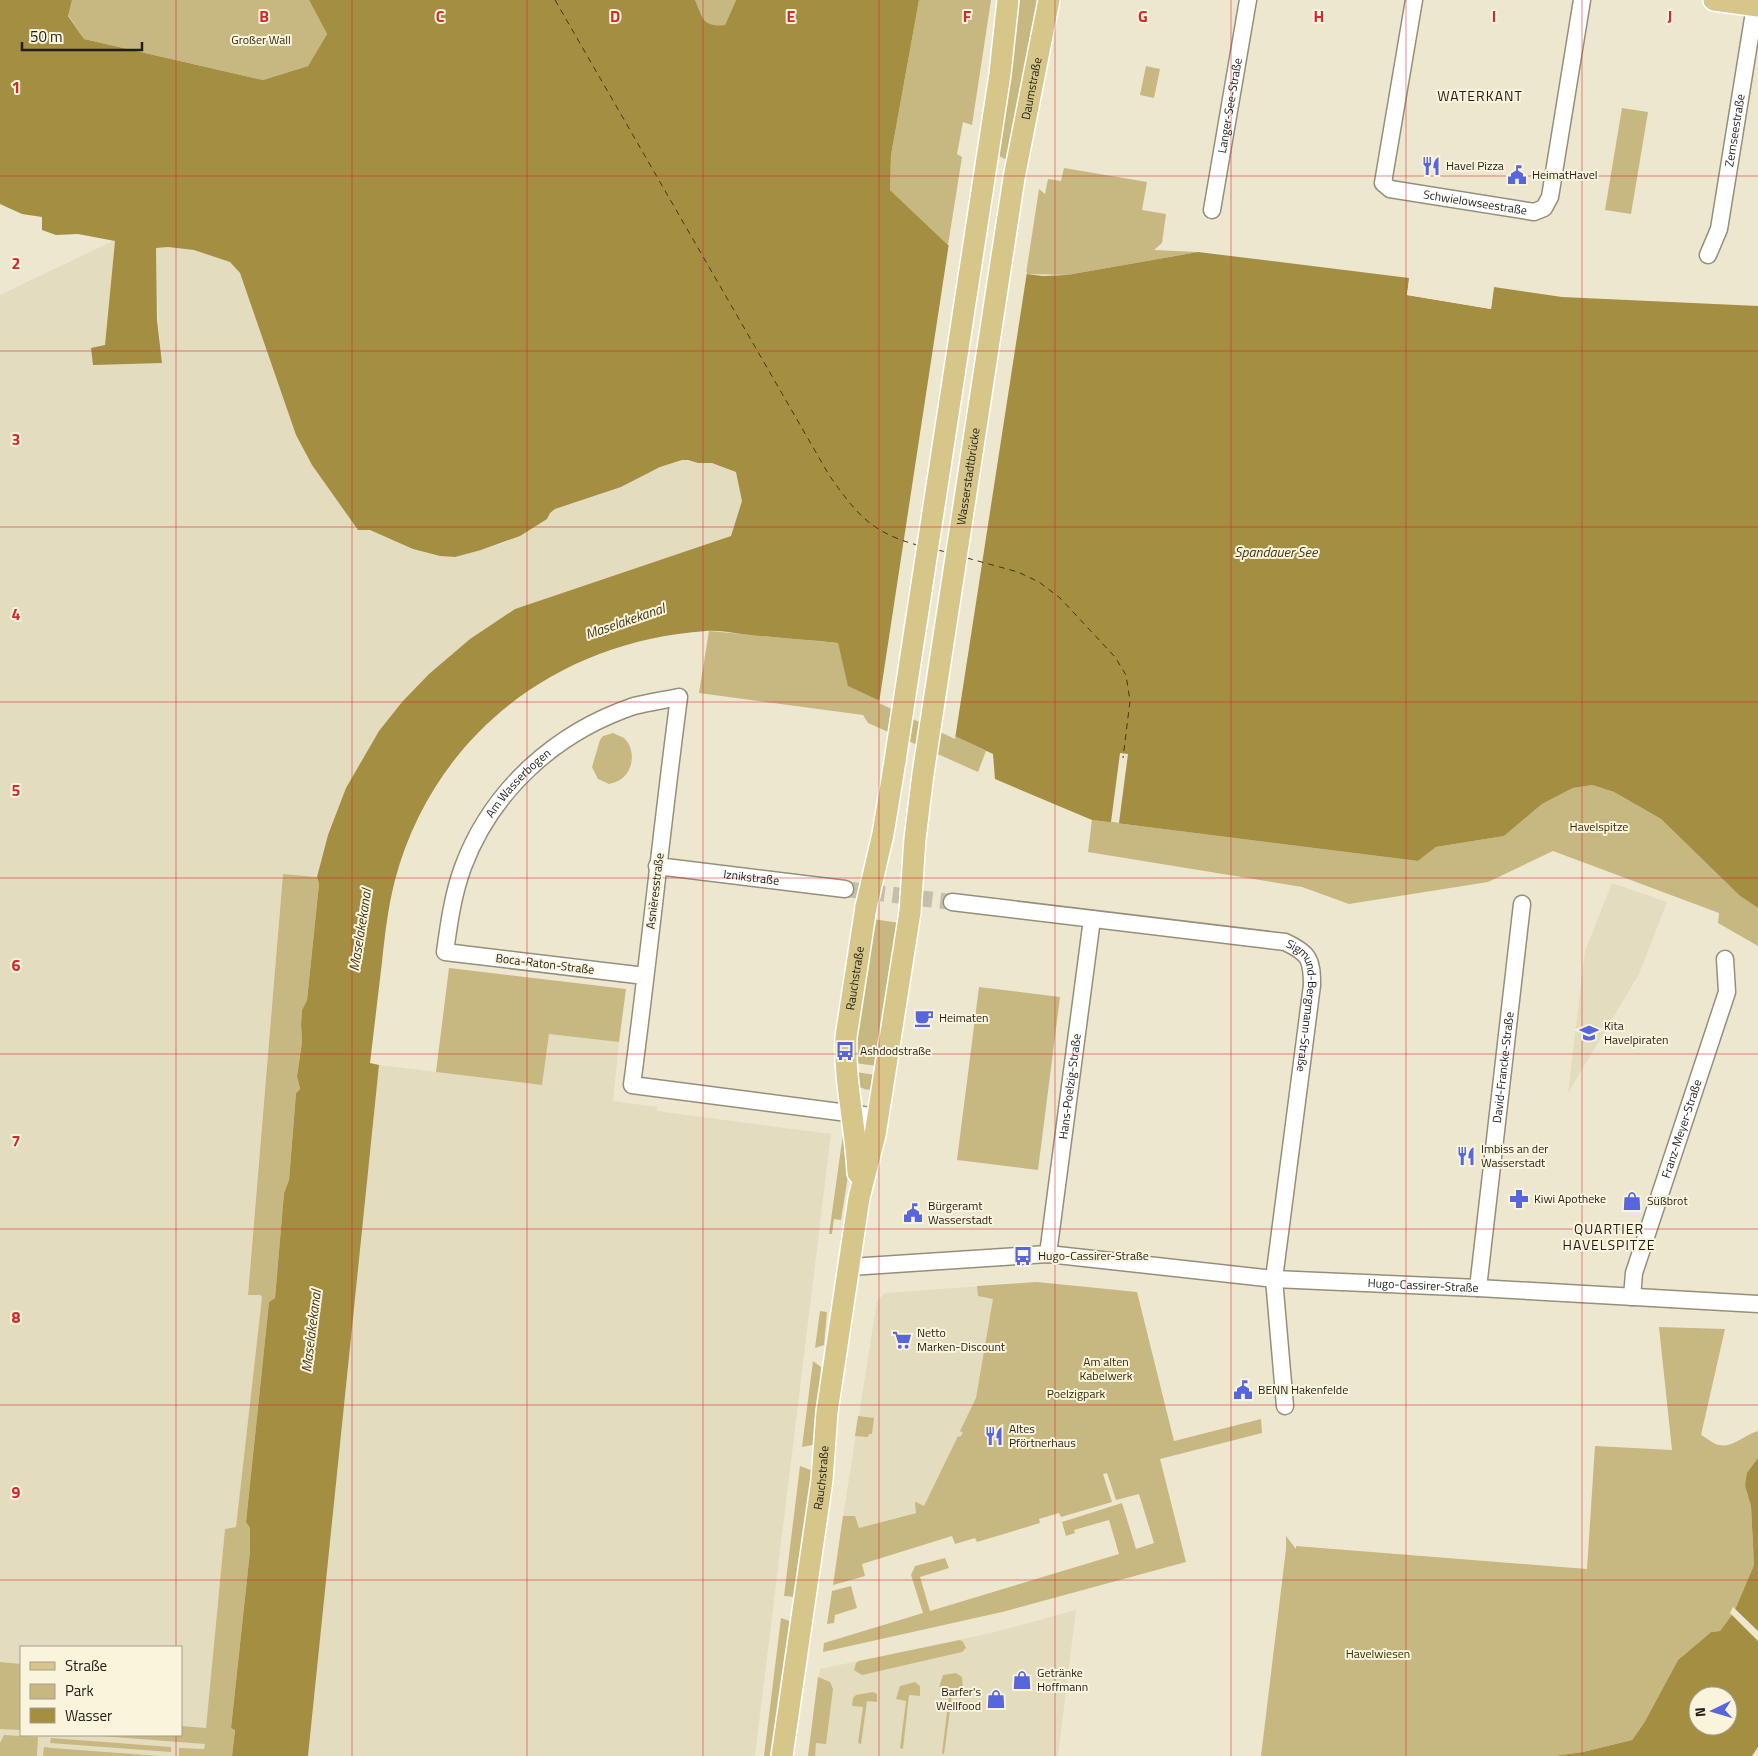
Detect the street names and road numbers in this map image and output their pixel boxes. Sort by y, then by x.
street label: Daumstraße [1016,56,1046,121]
street label: Langer-See-Straße [1212,56,1247,155]
street label: Zernseestraße [1719,93,1750,168]
street label: Schwielowseestraße [1422,184,1528,220]
street label: Wasserstadtbrücke [951,426,985,526]
street label: Am Wasserbogen [480,743,555,821]
street label: Asnièresstraße [640,852,669,930]
street label: Iznikstraße [722,864,780,890]
street label: Sigmund-Bergmann-Straße [1283,934,1322,1073]
street label: Rauchstraße [840,945,869,1012]
street label: Boca-Raton-Straße [495,948,595,979]
street label: David-Francke-Straße [1487,1011,1519,1124]
street label: Hans-Poelzig-Straße [1053,1032,1086,1140]
street label: Franz-Meyer-Straße [1656,1077,1706,1181]
street label: Hugo-Cassirer-Straße [1367,1273,1479,1297]
street label: Rauchstraße [808,1445,833,1511]

